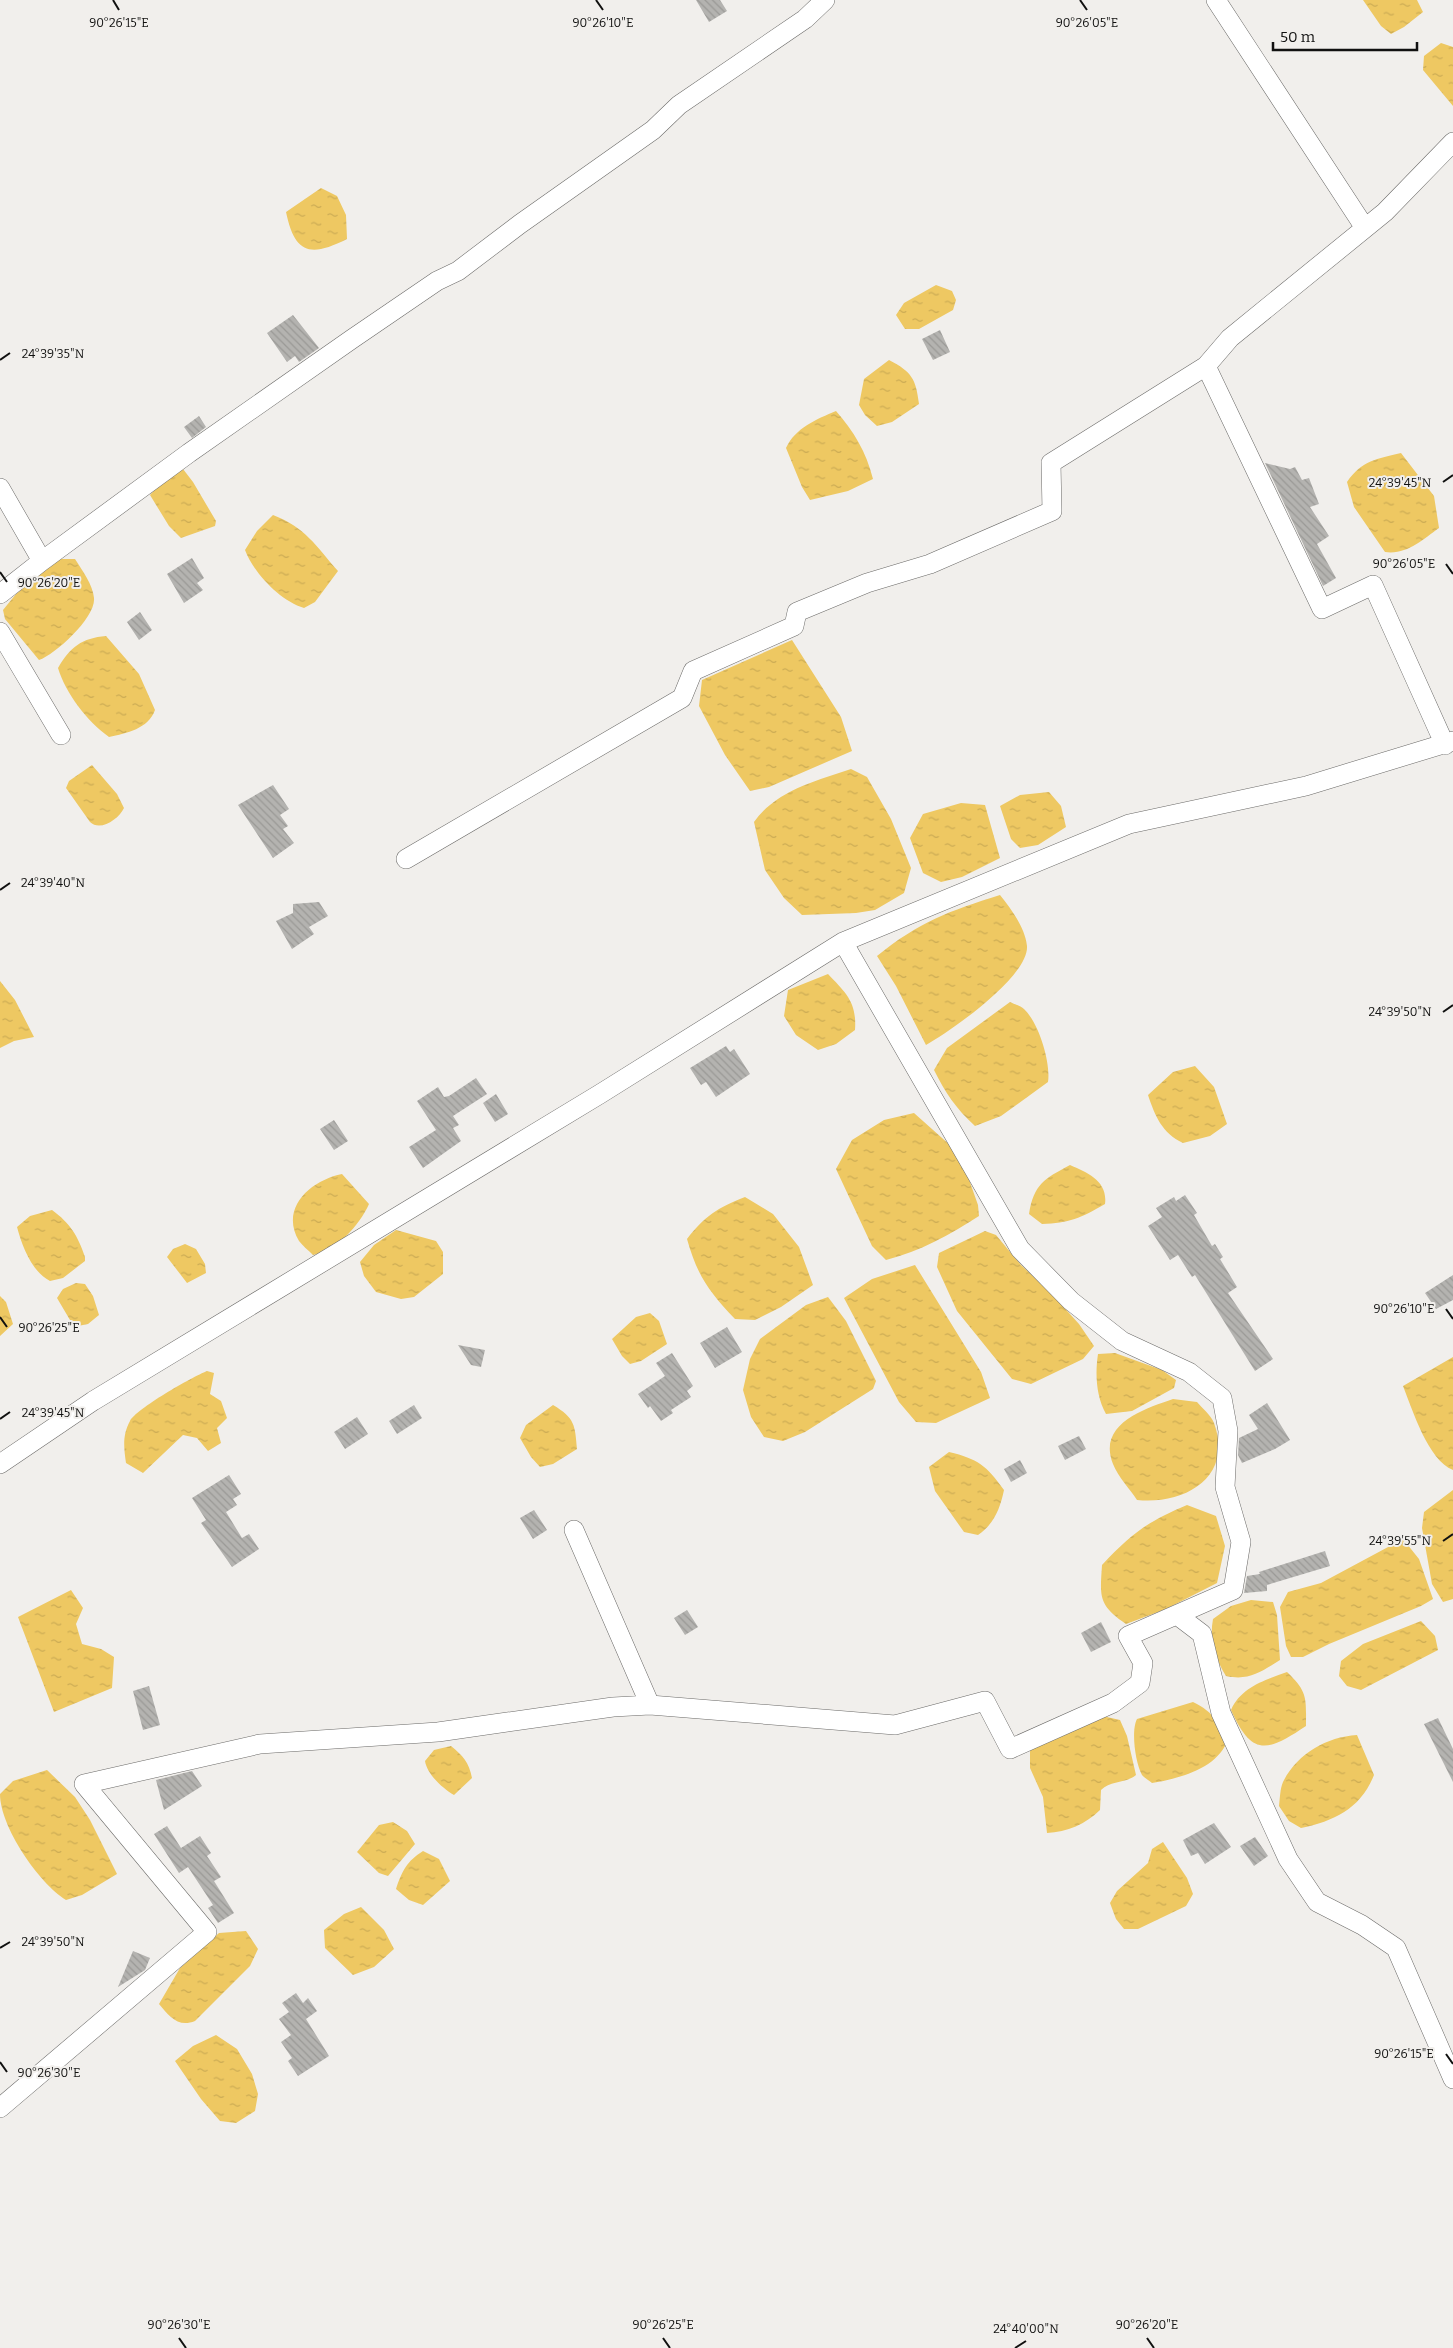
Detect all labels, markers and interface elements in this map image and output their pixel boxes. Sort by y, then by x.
text: 90°26'15"E [89,16,149,30]
text: 90°26'10"E [573,16,633,30]
text: 90°26'05"E [1056,16,1118,30]
scale bar [1273,20,1417,52]
text: 50 m [1280,28,1316,46]
text: 24°39'35"N [22,347,85,361]
text: 24°39'45"N [1369,476,1432,490]
text: 90°26'05"E [1373,557,1435,571]
text: 90°26'20"E [18,576,80,590]
text: 24°39'40"N [21,876,85,890]
text: 24°39'50"N [1368,1005,1432,1019]
text: 90°26'10"E [1374,1302,1434,1316]
text: 90°26'25"E [18,1321,80,1335]
text: 24°39'45"N [22,1406,85,1420]
text: 24°39'55"N [1369,1534,1431,1548]
text: 24°39'50"N [21,1935,85,1949]
text: 90°26'15"E [1374,2047,1434,2061]
text: 90°26'30"E [18,2066,80,2080]
text: 90°26'30"E [148,2318,210,2332]
text: 90°26'25"E [632,2318,694,2332]
text: 90°26'20"E [1116,2318,1178,2332]
text: 24°40'00"N [993,2322,1059,2336]

